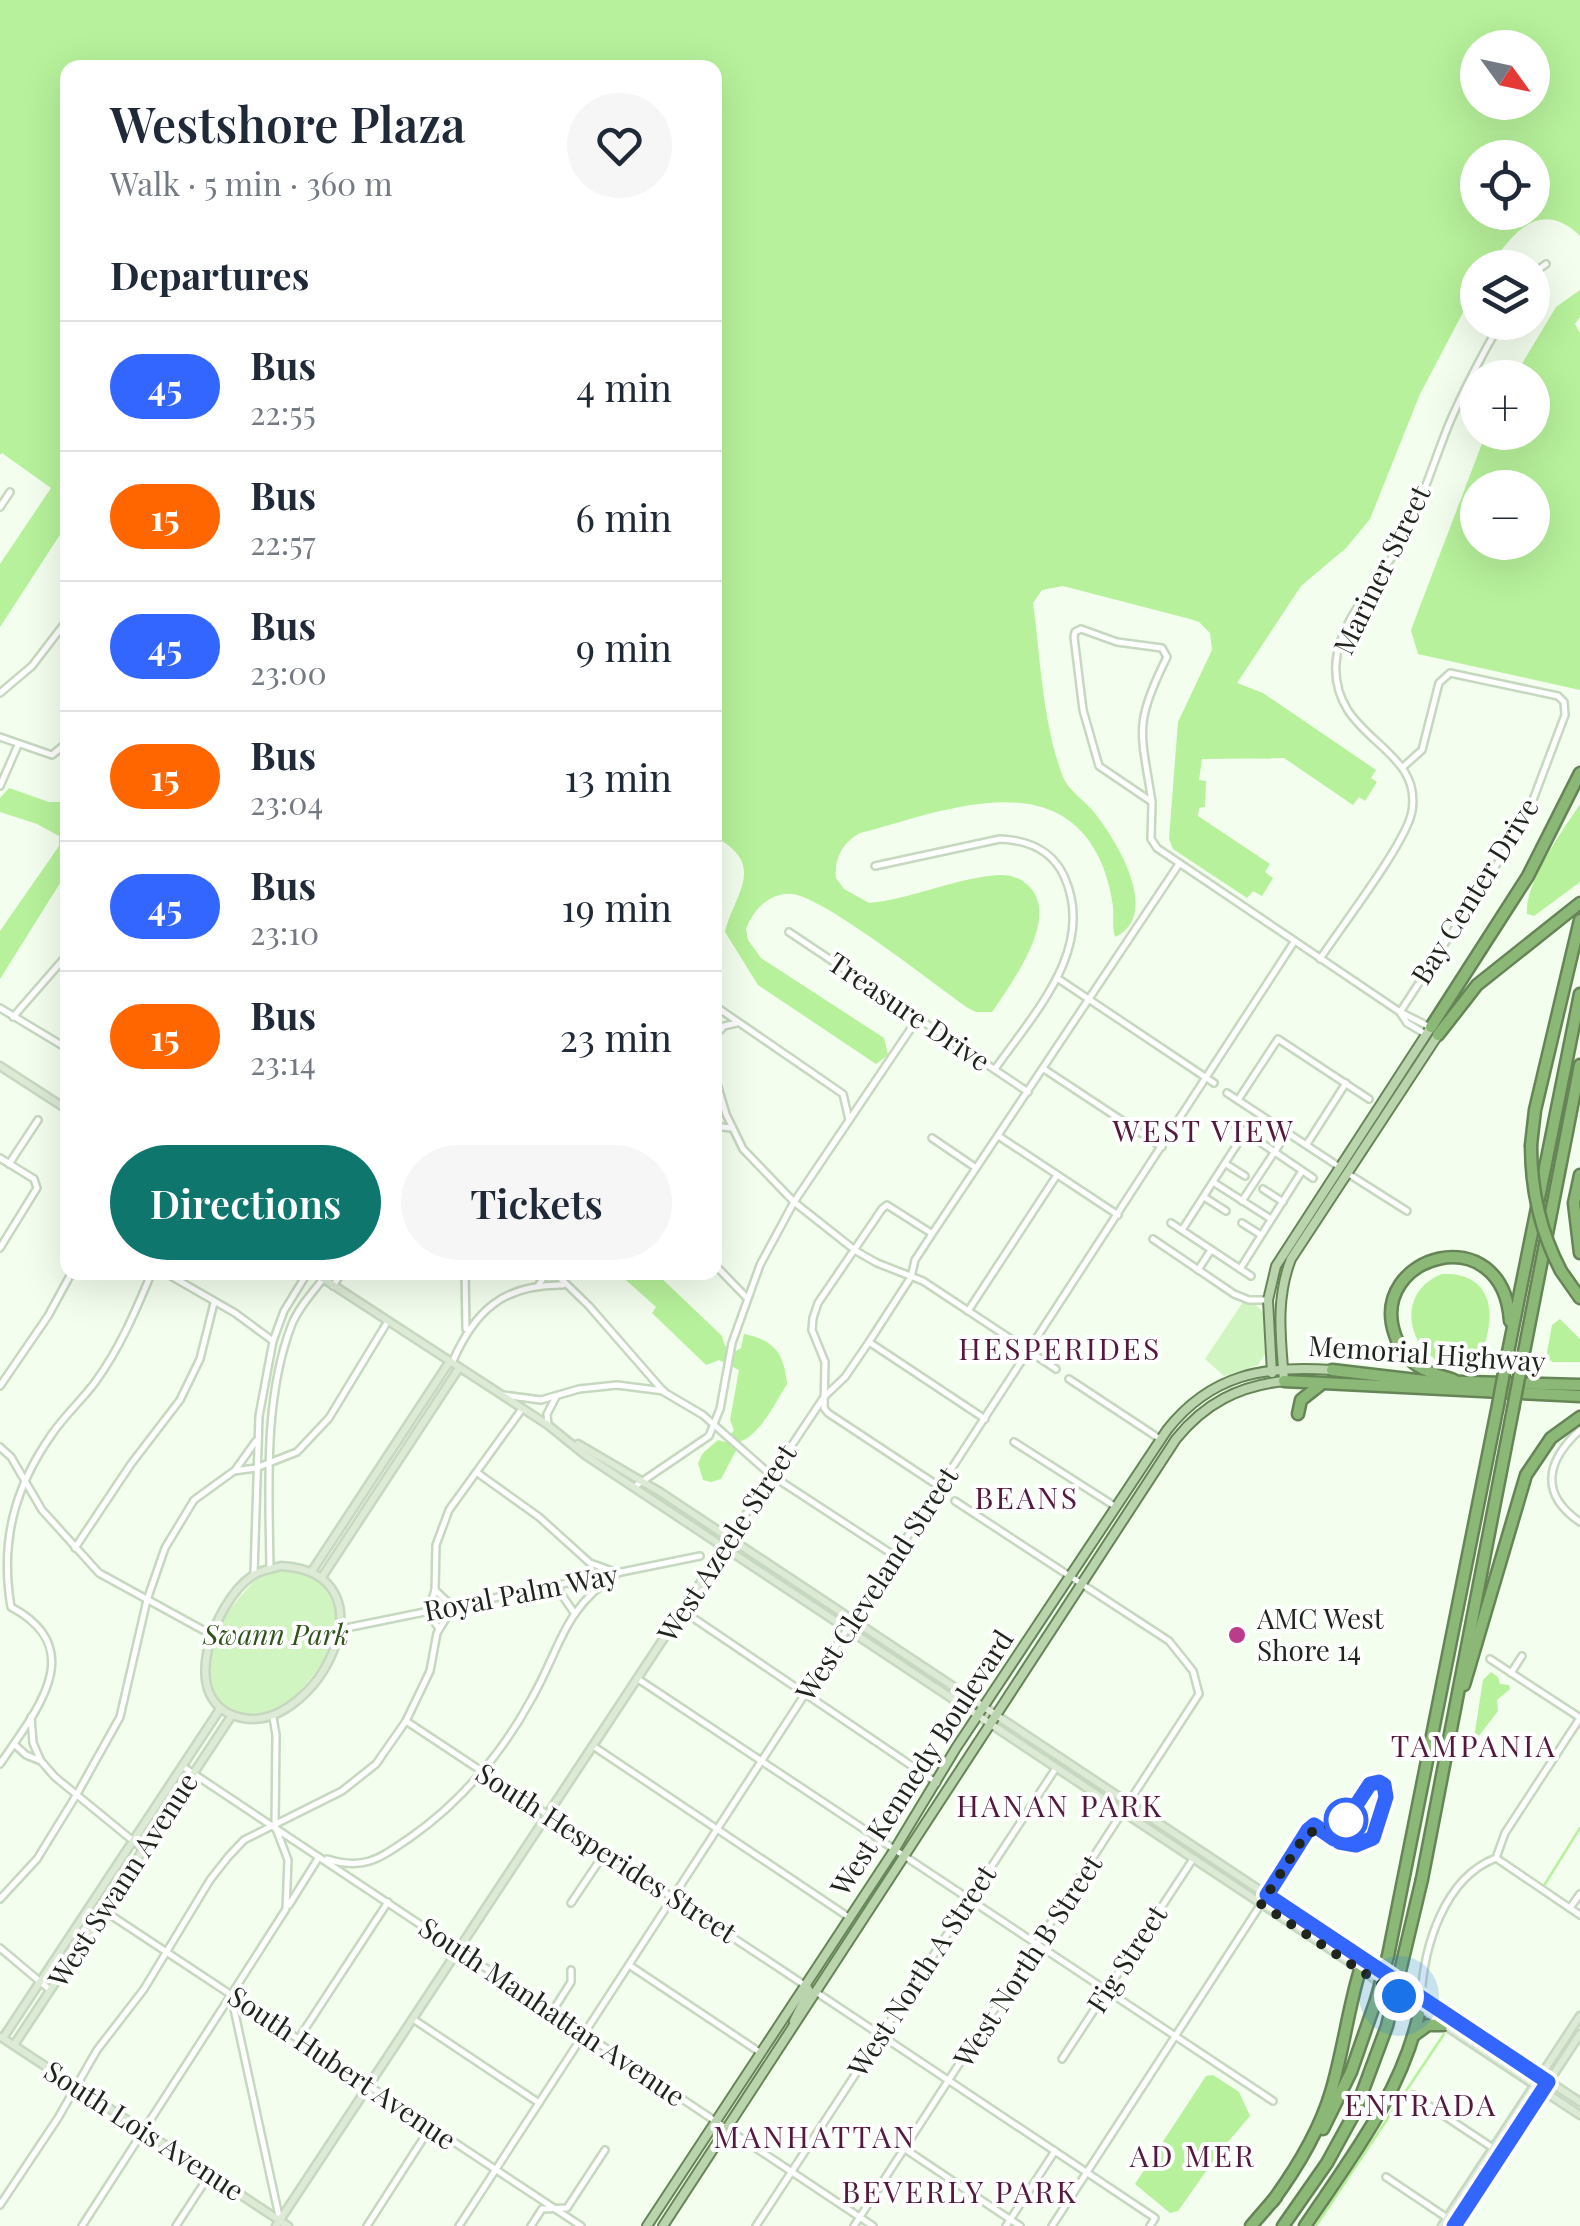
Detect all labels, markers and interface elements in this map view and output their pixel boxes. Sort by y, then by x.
north arrow [1460,30,1550,120]
map controls [1460,30,1550,560]
text: Westshore Plaza [110,91,466,155]
button: heart [567,93,672,198]
button: locate [1460,140,1550,230]
text: Walk · 5 min · 360 m [110,161,393,204]
text: Departures [110,249,309,300]
button: layers [1460,250,1550,340]
text: Bus [250,339,316,390]
button: + [1460,360,1550,450]
text: 4 min [576,361,672,412]
text: 45 [148,363,182,410]
text: 22:55 [250,390,316,433]
text: Bus [250,469,316,520]
button: − [1460,470,1550,560]
street label: Mariner Street [1324,478,1438,660]
text: 6 min [575,491,672,542]
text: 15 [150,493,180,540]
text: 22:57 [250,520,315,563]
text: Bus [250,599,316,650]
text: 9 min [576,621,672,672]
text: 45 [148,623,182,670]
text: 23:00 [250,650,327,693]
text: Bus [250,729,316,780]
text: 13 min [564,751,672,802]
text: 15 [150,753,180,800]
text: 23:04 [250,780,323,823]
street label: Bay Center Drive [1402,790,1546,990]
text: Bus [250,859,316,910]
text: 19 min [562,881,672,932]
text: 45 [148,883,182,930]
text: 23:10 [250,910,319,953]
street label: Treasure Drive [822,943,998,1079]
text: Bus [250,989,316,1040]
text: 23 min [560,1011,672,1062]
text: 15 [150,1013,180,1060]
text: 23:14 [250,1040,316,1083]
district label: WEST VIEW [1112,1110,1295,1150]
button: Directions [110,1145,381,1260]
button: Tickets [401,1145,672,1260]
street label: Memorial Highway [1307,1326,1547,1379]
district label: HESPERIDES [958,1328,1162,1368]
street label: West Azeele Street [647,1435,804,1649]
street label: West Cleveland Street [786,1458,966,1708]
district label: BEANS [975,1477,1079,1517]
street label: Royal Palm Way [421,1555,621,1628]
place label: AMC West Shore 14 [1256,1599,1385,1668]
park label: Swann Park [202,1615,349,1652]
street label: West Kennedy Boulevard [820,1622,1021,1903]
marker: AMC West Shore 14 [1226,1624,1248,1646]
district label: TAMPANIA [1391,1725,1557,1765]
street label: South Hesperides Street [469,1754,745,1951]
street label: West Swann Avenue [38,1765,205,1994]
district label: HANAN PARK [956,1785,1164,1825]
unlabelled marker [1325,1799,1367,1841]
street label: West North B Street [944,1846,1110,2074]
street label: West North A Street [838,1856,1004,2084]
street label: Fig Street [1077,1896,1175,2019]
street label: South Manhattan Avenue [413,1908,693,2114]
your location [1374,1971,1424,2021]
street label: South Hubert Avenue [222,1977,464,2157]
street label: South Lois Avenue [38,2051,252,2208]
district label: ENTRADA [1344,2084,1498,2124]
district label: MANHATTAN [713,2116,917,2156]
district label: AD MER [1129,2135,1256,2175]
district label: BEVERLY PARK [842,2171,1078,2211]

